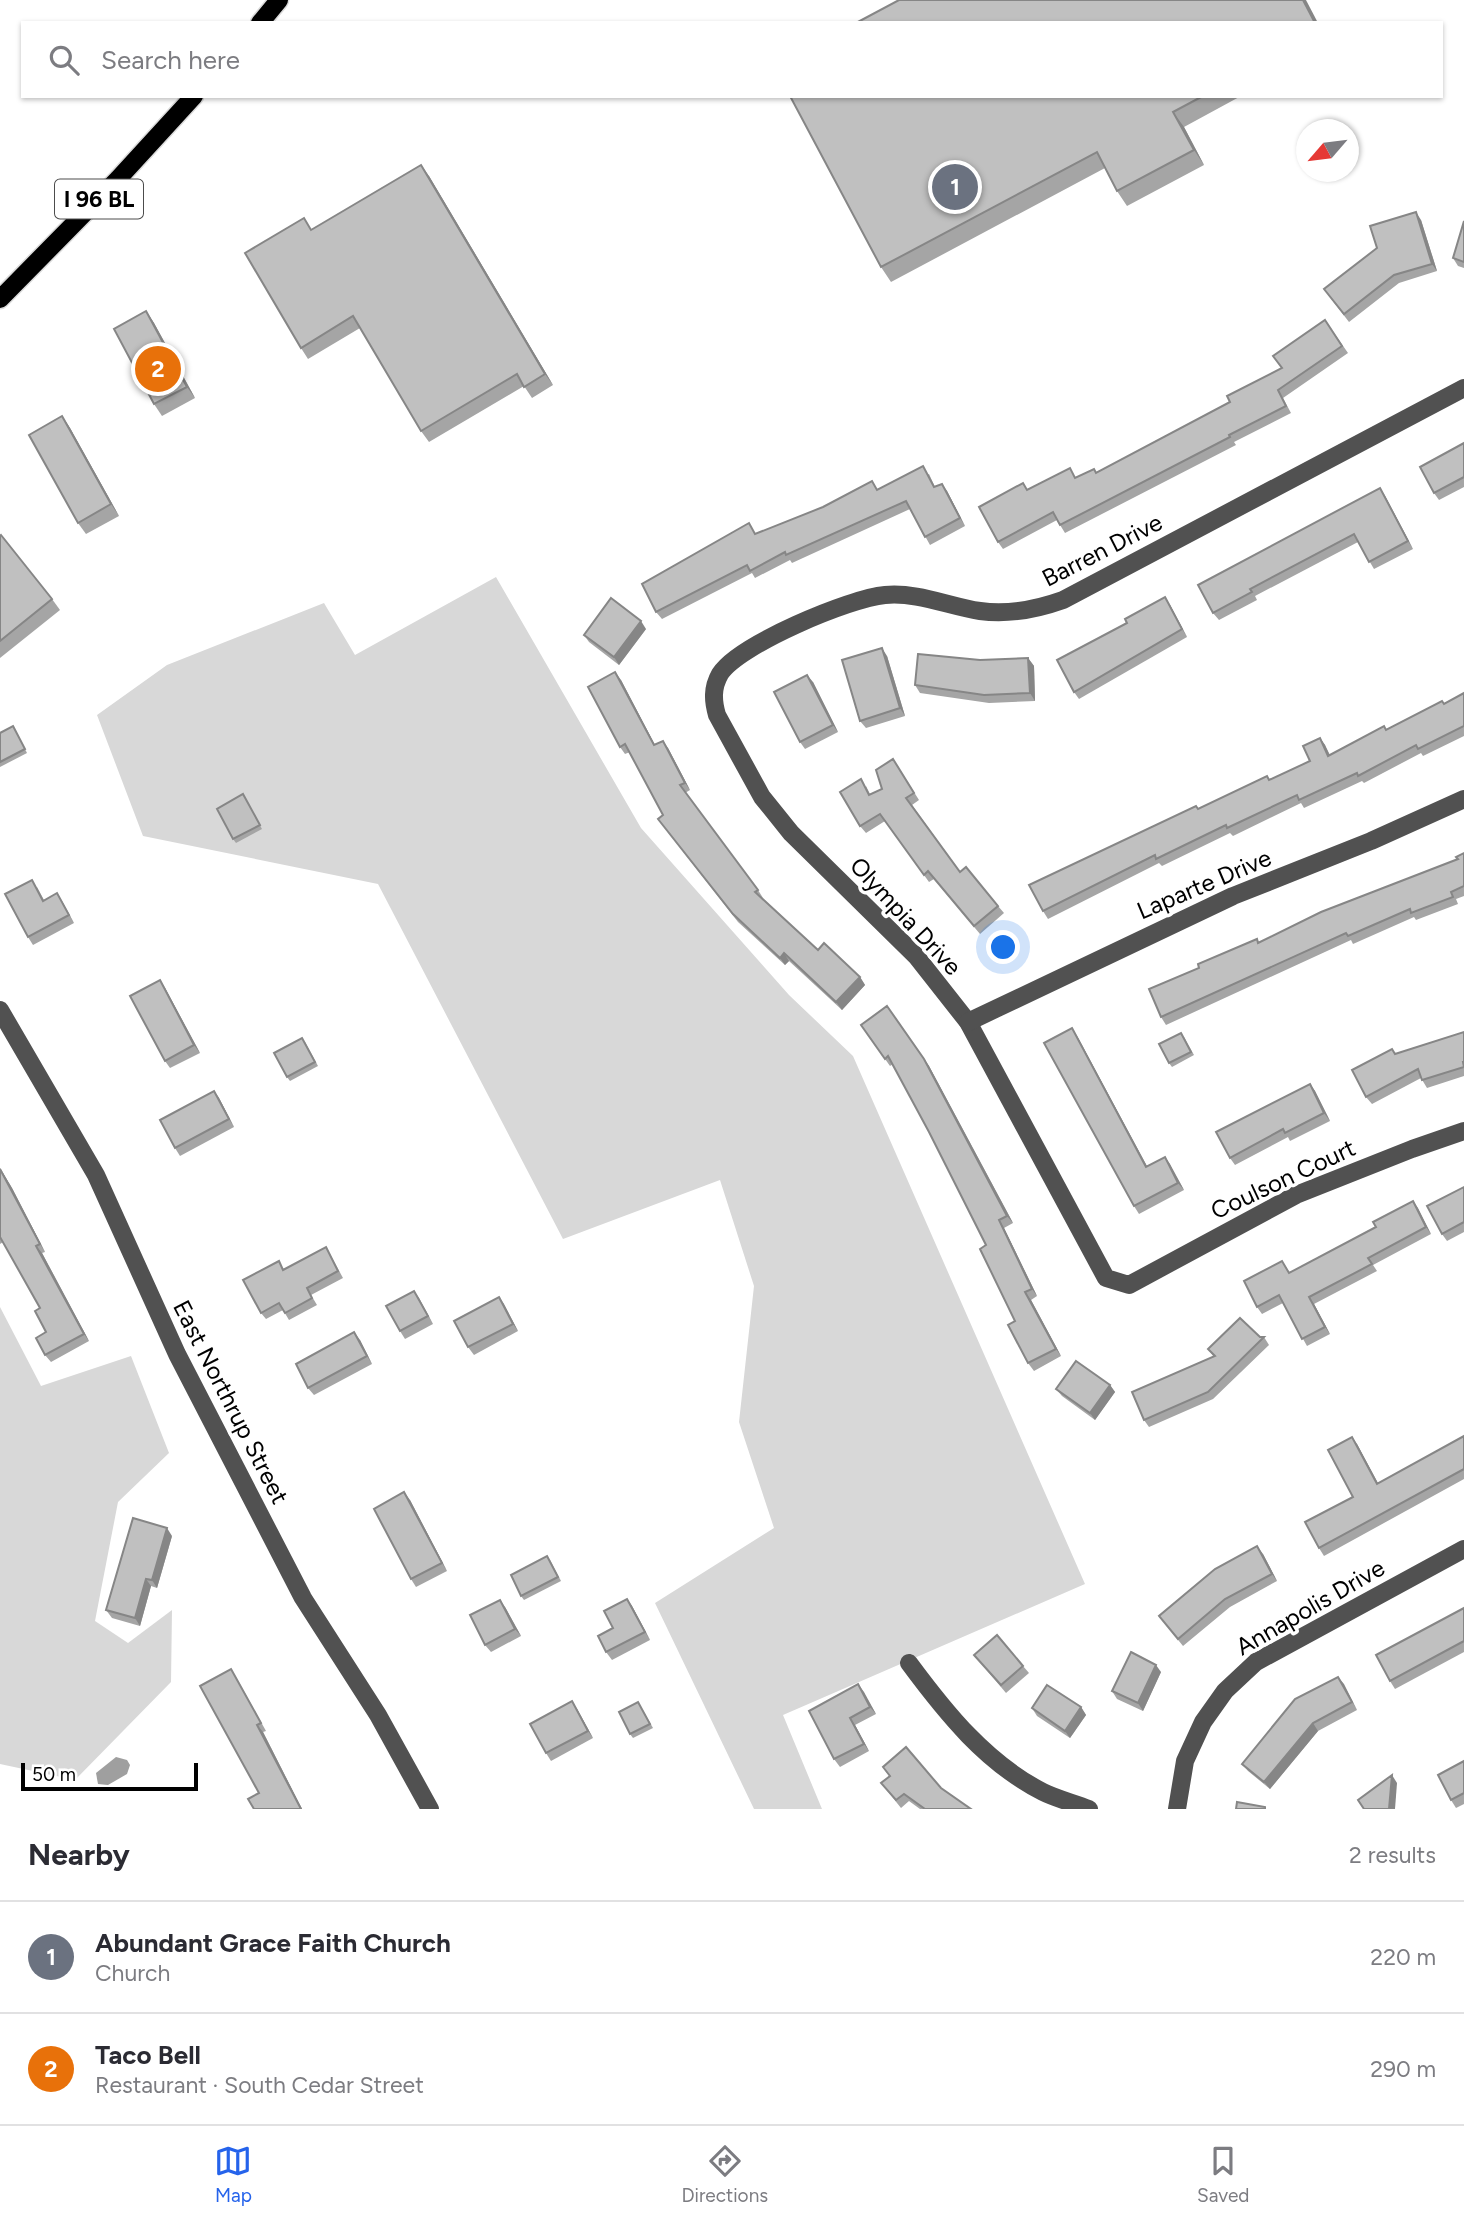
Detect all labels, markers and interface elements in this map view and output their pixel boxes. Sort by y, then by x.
search box [21,21,1443,98]
icon: search [45,41,83,79]
text: Search here [101,44,240,76]
north arrow [1296,119,1359,182]
pin: 1 [932,161,978,213]
road number: I 96 BL [55,180,143,218]
pin: 2 [135,343,181,395]
street label: Barren Drive [1037,507,1167,593]
street label: Laparte Drive [1133,843,1275,925]
street label: Olympia Drive [844,851,968,981]
your location [986,930,1020,964]
street label: Coulson Court [1206,1133,1360,1225]
street label: East Northrup Street [167,1295,295,1509]
street label: Annapolis Drive [1231,1553,1389,1661]
scale bar [21,1760,198,1792]
text: 50 m [32,1763,76,1786]
text: Nearby [28,1836,130,1873]
text: 2 results [1349,1841,1436,1869]
text: Abundant Grace Faith Church [95,1927,451,1959]
text: 1 [46,1943,56,1971]
text: 220 m [1370,1943,1436,1971]
text: Church [95,1959,170,1987]
text: Taco Bell [95,2039,201,2071]
text: 2 [44,2055,58,2083]
text: 290 m [1370,2055,1436,2083]
text: Restaurant · South Cedar Street [95,2071,424,2099]
tab: Map [214,2142,252,2207]
tab: Directions [681,2142,768,2207]
tab: Saved [1197,2142,1249,2207]

